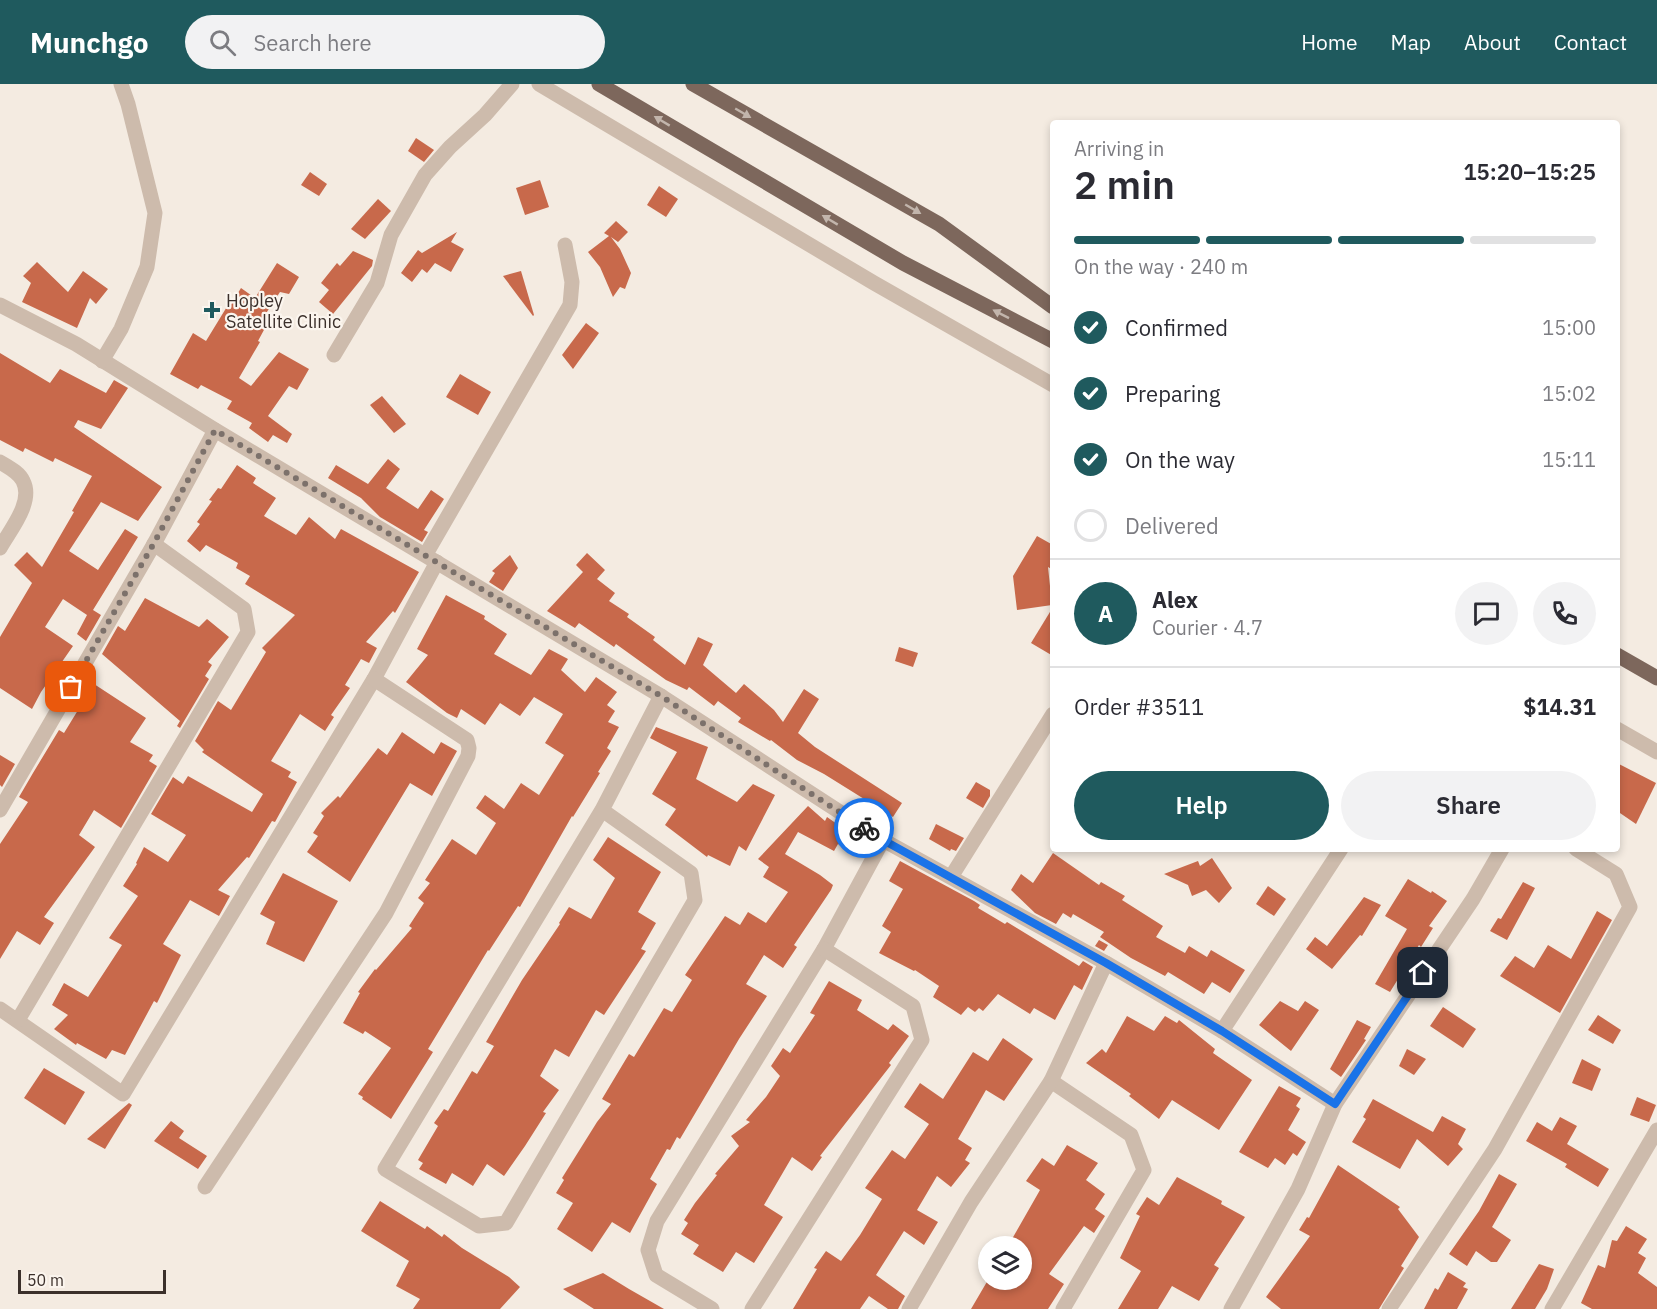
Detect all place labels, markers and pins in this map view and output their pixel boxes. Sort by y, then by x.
place label: Hopley Satellite Clinic [226,289,341,333]
marker: Hopley Satellite Clinic [203,301,221,319]
pin [45,661,96,712]
pin [1397,947,1448,998]

